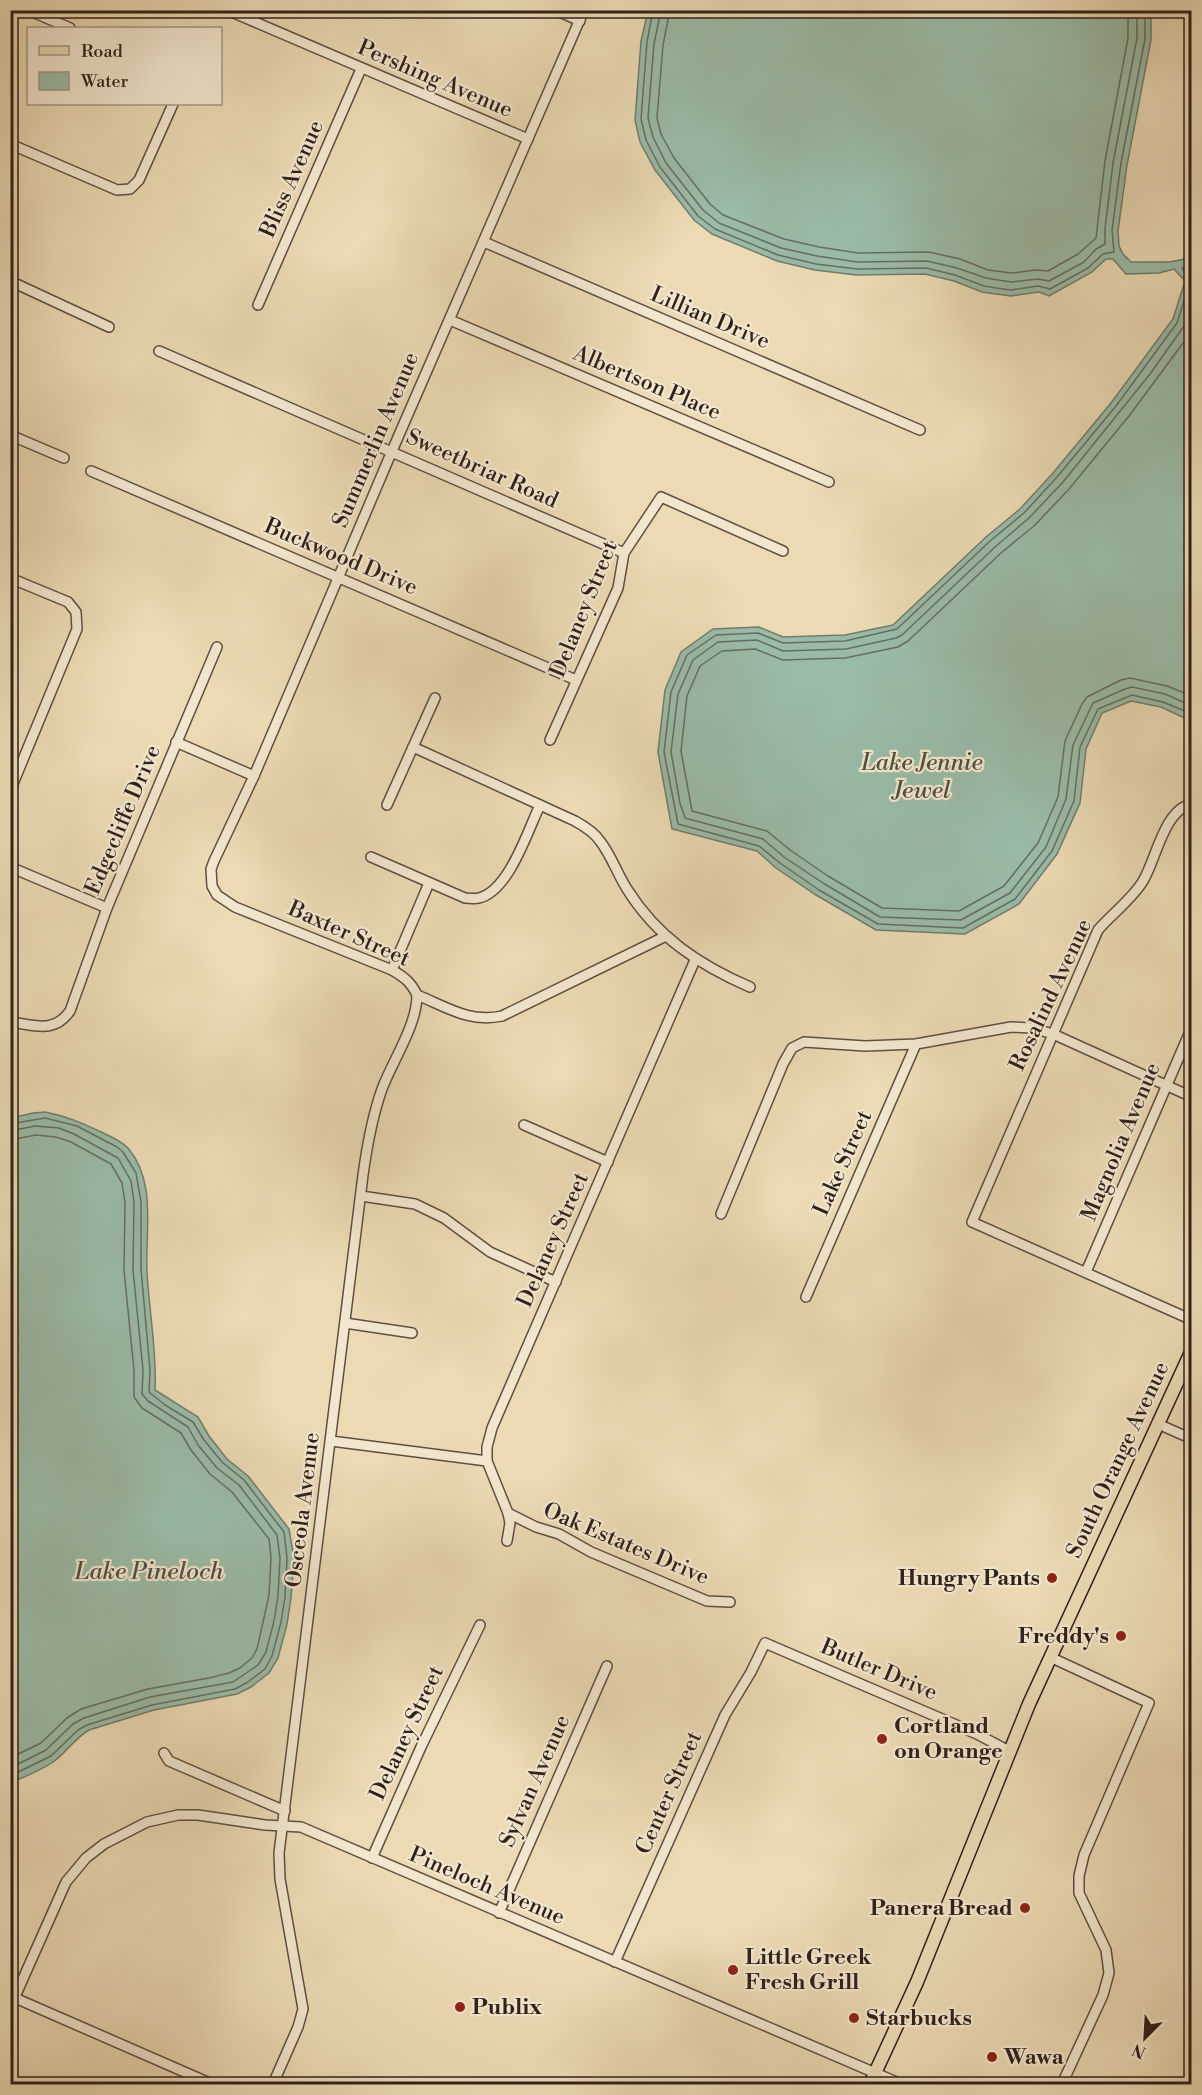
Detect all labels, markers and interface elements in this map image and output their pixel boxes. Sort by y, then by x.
legend [27,27,222,105]
street label: Pershing Avenue [353,34,517,124]
text: Road [81,40,124,63]
text: Water [80,70,129,93]
street label: Bliss Avenue [254,116,330,243]
street label: Lillian Drive [646,281,774,355]
street label: Albertson Place [568,339,725,426]
street label: Summerlin Avenue [327,348,425,532]
street label: Sweetbriar Road [402,423,563,515]
street label: Buckwood Drive [260,512,421,601]
street label: Delaney Street [544,537,624,681]
street label: Edgecliffe Drive [79,741,167,899]
water label: Lake Jennie Jewel [860,748,983,806]
street label: Baxter Street [283,895,414,973]
street label: Rosalind Avenue [1004,915,1098,1075]
street label: Magnolia Avenue [1075,1059,1167,1225]
street label: Lake Street [808,1106,878,1220]
street label: Delaney Street [511,1168,595,1312]
street label: South Orange Avenue [1061,1358,1175,1562]
street label: Osceola Avenue [280,1431,326,1589]
street label: Oak Estates Drive [539,1497,713,1591]
water label: Lake Pineloch [74,1557,224,1587]
place label: Hungry Pants [898,1565,1040,1592]
marker: Hungry Pants [1045,1571,1059,1585]
place label: Freddy's [1018,1623,1109,1650]
marker: Freddy's [1114,1629,1128,1643]
street label: Butler Drive [816,1633,941,1707]
street label: Delaney Street [364,1661,450,1804]
street label: Sylvan Avenue [494,1711,576,1851]
place label: Cortland on Orange [894,1713,1003,1765]
street label: Center Street [630,1727,708,1859]
marker: Cortland on Orange [875,1732,889,1746]
street label: Pineloch Avenue [405,1841,569,1931]
place label: Panera Bread [870,1895,1013,1922]
marker: Panera Bread [1018,1901,1032,1915]
place label: Little Greek Fresh Grill [745,1944,872,1996]
marker: Little Greek Fresh Grill [726,1963,740,1977]
place label: Publix [472,1994,542,2021]
marker: Publix [453,2000,467,2014]
place label: Starbucks [866,2005,972,2032]
north arrow [1115,2008,1175,2068]
marker: Starbucks [847,2011,861,2025]
text: N [1129,2039,1149,2062]
place label: Wawa [1003,2044,1065,2071]
marker: Wawa [985,2050,999,2064]

